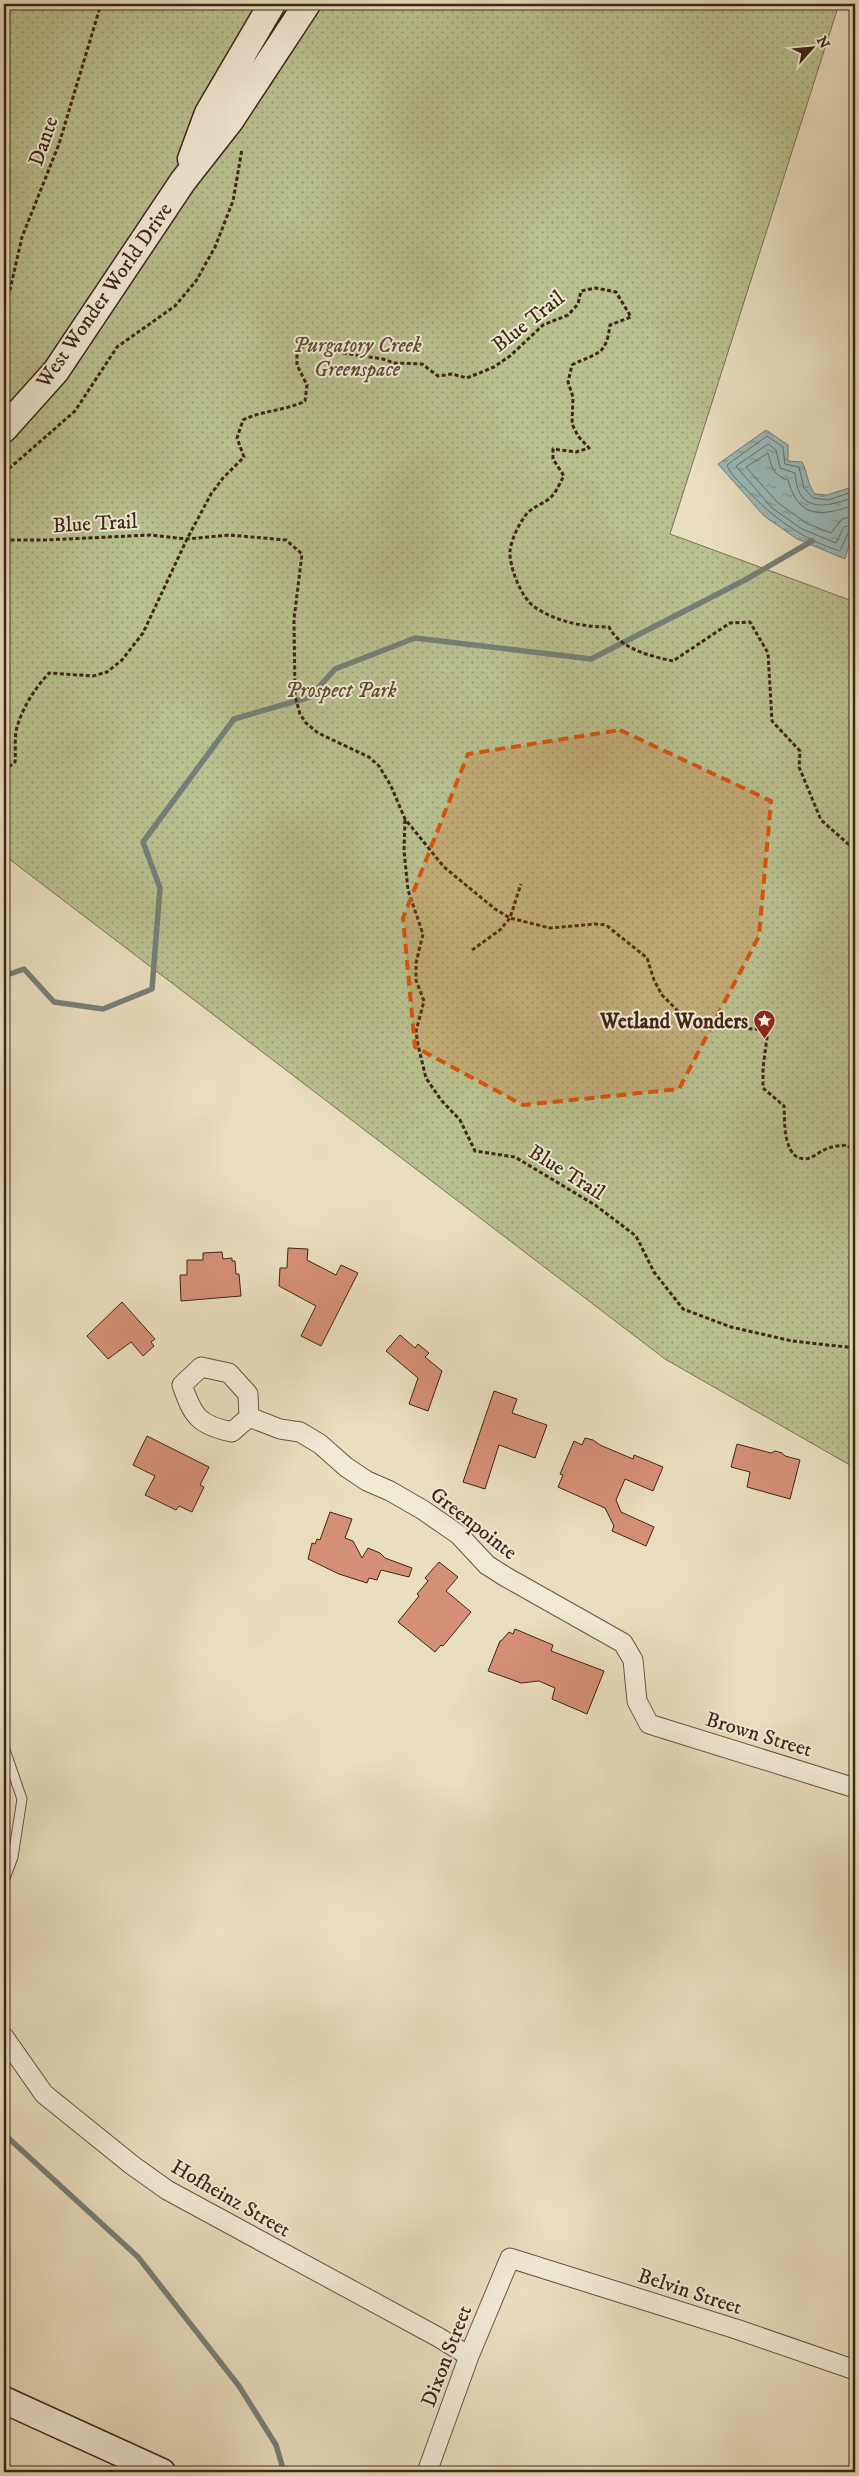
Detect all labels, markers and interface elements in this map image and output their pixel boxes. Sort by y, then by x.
north arrow [786,22,836,72]
text: N [812,33,834,52]
street label: Dante [23,113,65,170]
street label: West Wonder World Drive [30,198,179,394]
street label: Blue Trail [487,285,571,358]
park label: Purgatory Creek Greenspace [292,333,422,383]
street label: Blue Trail [52,509,139,539]
park label: Prospect Park [285,678,397,704]
place label: Wetland Wonders [599,1009,748,1035]
place icon: Wetland Wonders [752,1009,776,1040]
street label: Blue Trail [524,1139,610,1207]
street label: Greenpointe [425,1482,522,1566]
street label: Brown Street [702,1706,815,1764]
street label: Hofheinz Street [166,2154,295,2244]
street label: Belvin Street [634,2263,745,2321]
street label: Dixon Street [416,2302,478,2411]

